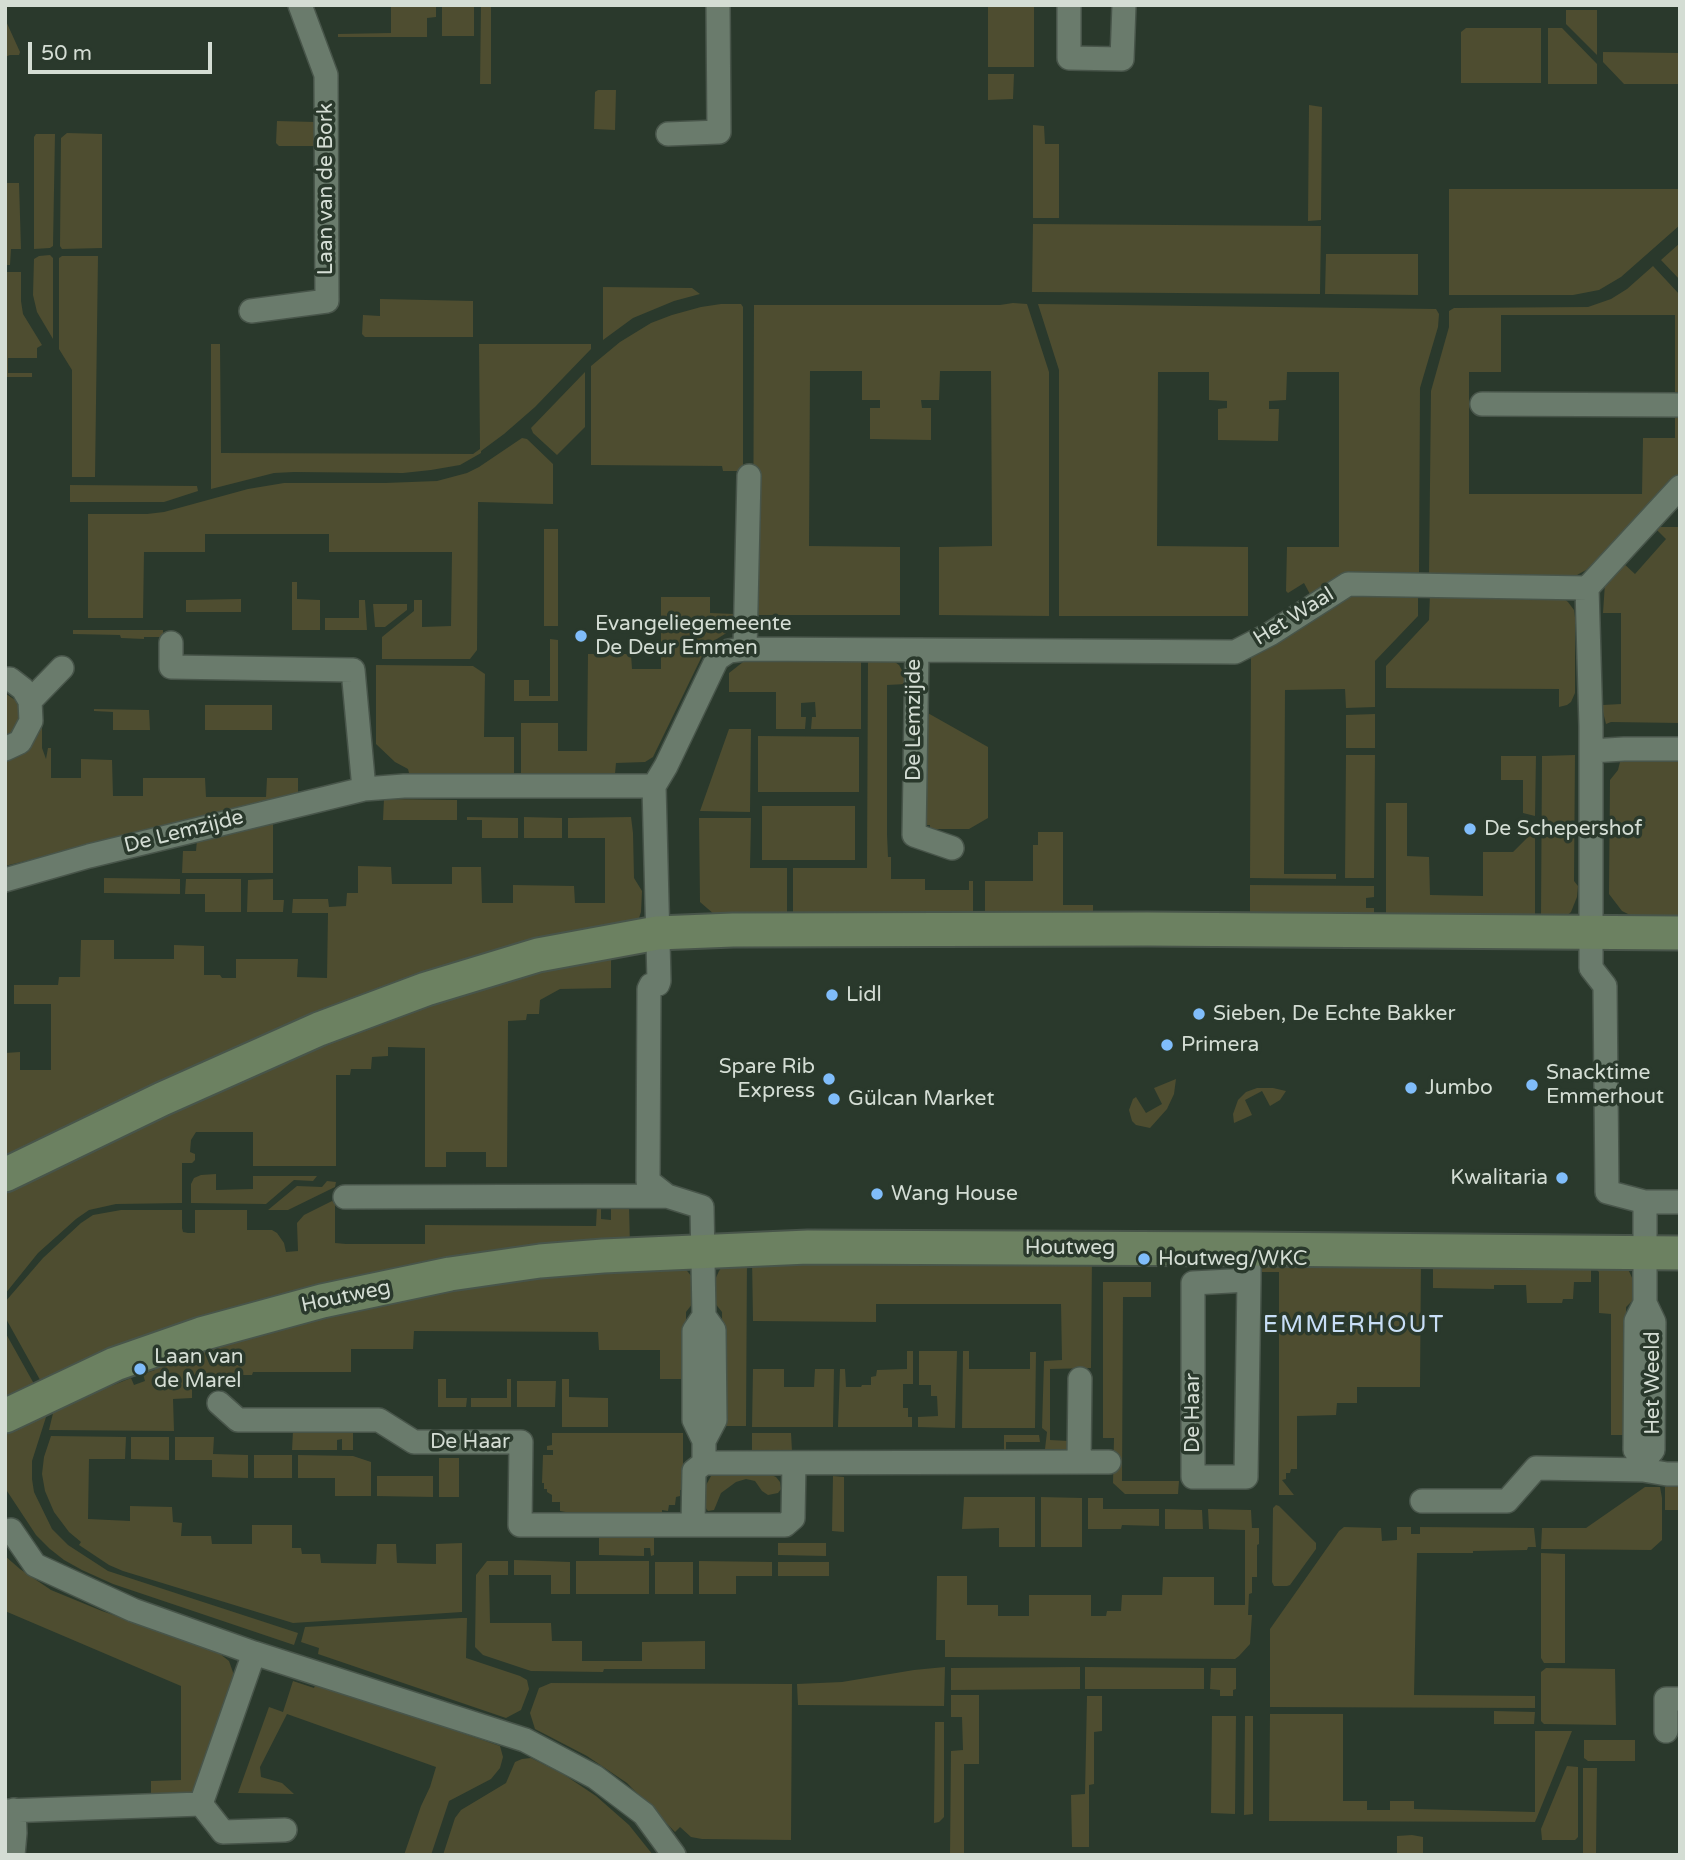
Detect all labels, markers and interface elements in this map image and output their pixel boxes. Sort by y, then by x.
scale bar [32,28,215,72]
text: 50 m [41,41,92,66]
street label: Laan van de Bork [313,103,339,275]
street label: Het Waal [1249,582,1339,652]
place label: Evangeliegemeente De Deur Emmen [595,611,792,661]
marker: Evangeliegemeente De Deur Emmen [573,628,589,644]
street label: De Lemzijde [901,659,927,781]
street label: De Lemzijde [122,805,246,859]
place label: De Schepershof [1484,816,1642,842]
marker: De Schepershof [1462,821,1478,837]
place label: Lidl [846,982,882,1008]
marker: Lidl [824,987,840,1003]
place label: Sieben, De Echte Bakker [1213,1001,1455,1027]
marker: Sieben, De Echte Bakker [1191,1006,1207,1022]
place label: Primera [1181,1032,1259,1058]
marker: Primera [1159,1037,1175,1053]
place label: Spare Rib Express [719,1054,815,1104]
place label: Snacktime Emmerhout [1546,1060,1664,1110]
marker: Spare Rib Express [821,1071,837,1087]
place label: Jumbo [1425,1075,1493,1101]
marker: Snacktime Emmerhout [1524,1077,1540,1093]
marker: Jumbo [1403,1080,1419,1096]
place label: Gülcan Market [848,1086,994,1112]
marker: Gülcan Market [826,1091,842,1107]
place label: Kwalitaria [1450,1165,1548,1191]
marker: Kwalitaria [1554,1170,1570,1186]
place label: Wang House [891,1181,1018,1207]
marker: Wang House [869,1186,885,1202]
street label: Houtweg [1025,1235,1115,1261]
place label: Houtweg/WKC [1158,1246,1307,1272]
marker: Houtweg/WKC [1136,1251,1152,1267]
street label: Houtweg [299,1275,393,1319]
district label: EMMERHOUT [1264,1312,1444,1340]
street label: Het Weeld [1640,1331,1666,1435]
place label: Laan van de Marel [154,1344,244,1394]
marker: Laan van de Marel [132,1361,148,1377]
street label: De Haar [1180,1373,1206,1453]
street label: De Haar [430,1429,510,1455]

